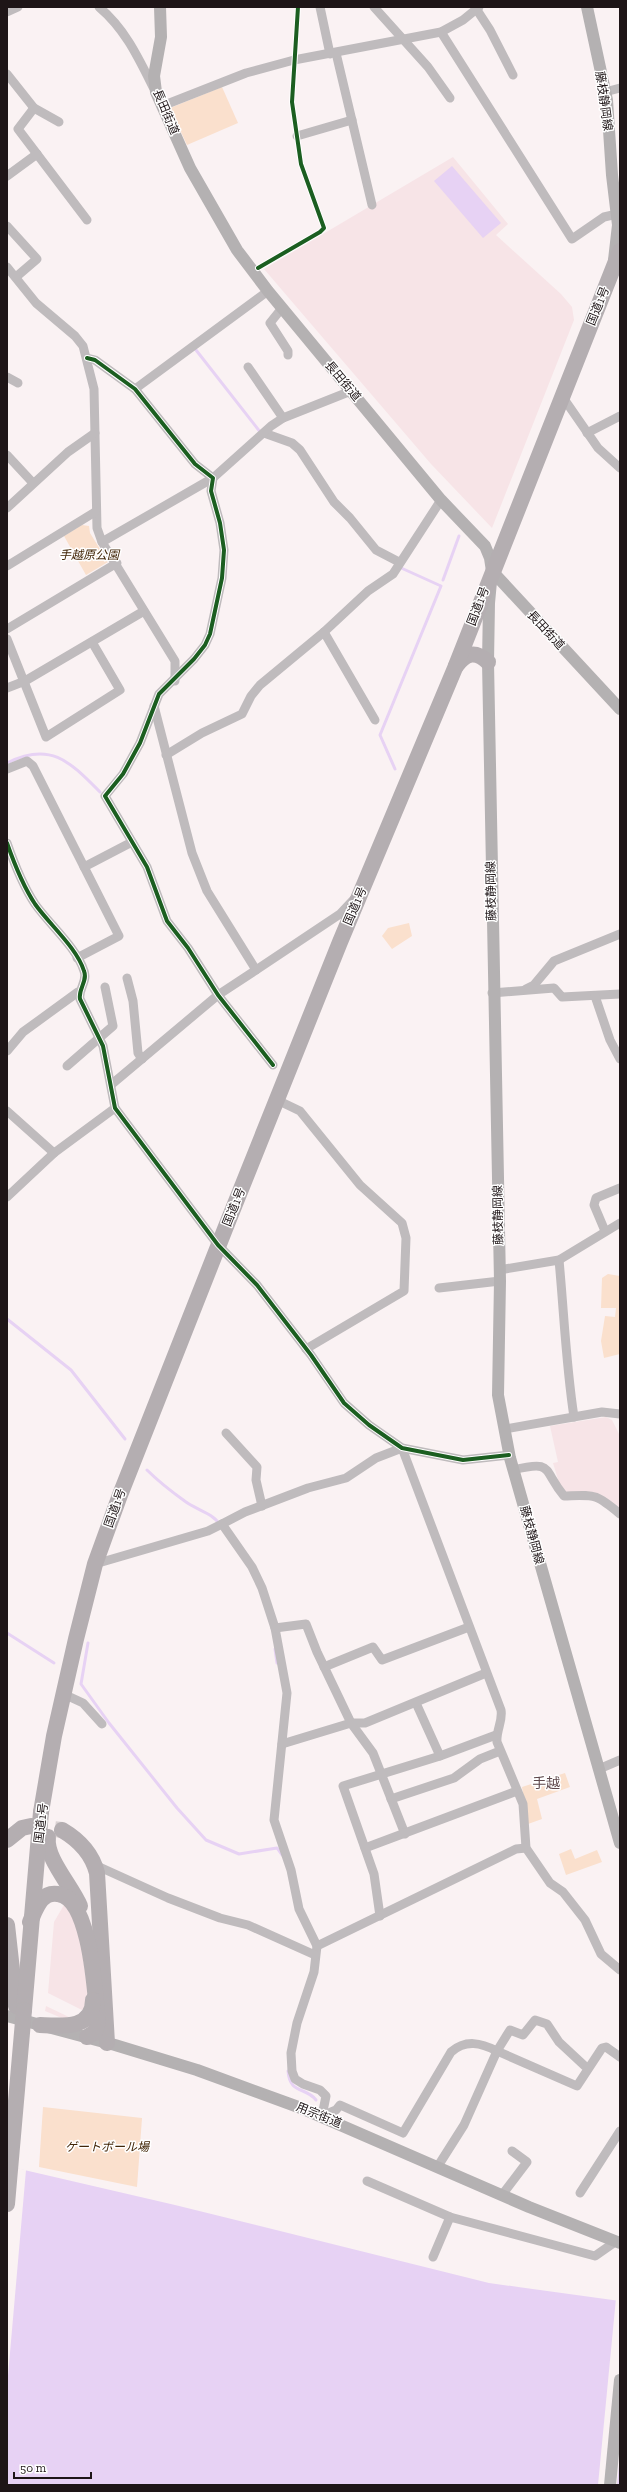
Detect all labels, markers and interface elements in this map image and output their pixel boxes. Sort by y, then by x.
street label: 藤枝静岡線 [593,70,615,132]
street label: 長田街道 [150,87,182,137]
street label: 国道1号 [584,285,612,327]
street label: 長田街道 [322,358,364,404]
park label: 手越原公園 [59,548,121,562]
street label: 国道1号 [464,585,492,627]
street label: 長田街道 [525,608,567,652]
street label: 藤枝静岡線 [483,861,499,921]
street label: 国道1号 [341,885,369,927]
street label: 藤枝静岡線 [490,1185,506,1245]
street label: 国道1号 [220,1186,248,1228]
street label: 国道1号 [101,1487,129,1529]
street label: 藤枝静岡線 [517,1504,547,1566]
district label: 手越 [532,1775,560,1792]
street label: 国道1号 [32,1802,50,1844]
street label: 用宗街道 [294,2100,344,2130]
park label: ゲートボール場 [65,2140,151,2154]
scale bar [14,2454,91,2480]
text: 50 m [20,2461,47,2475]

